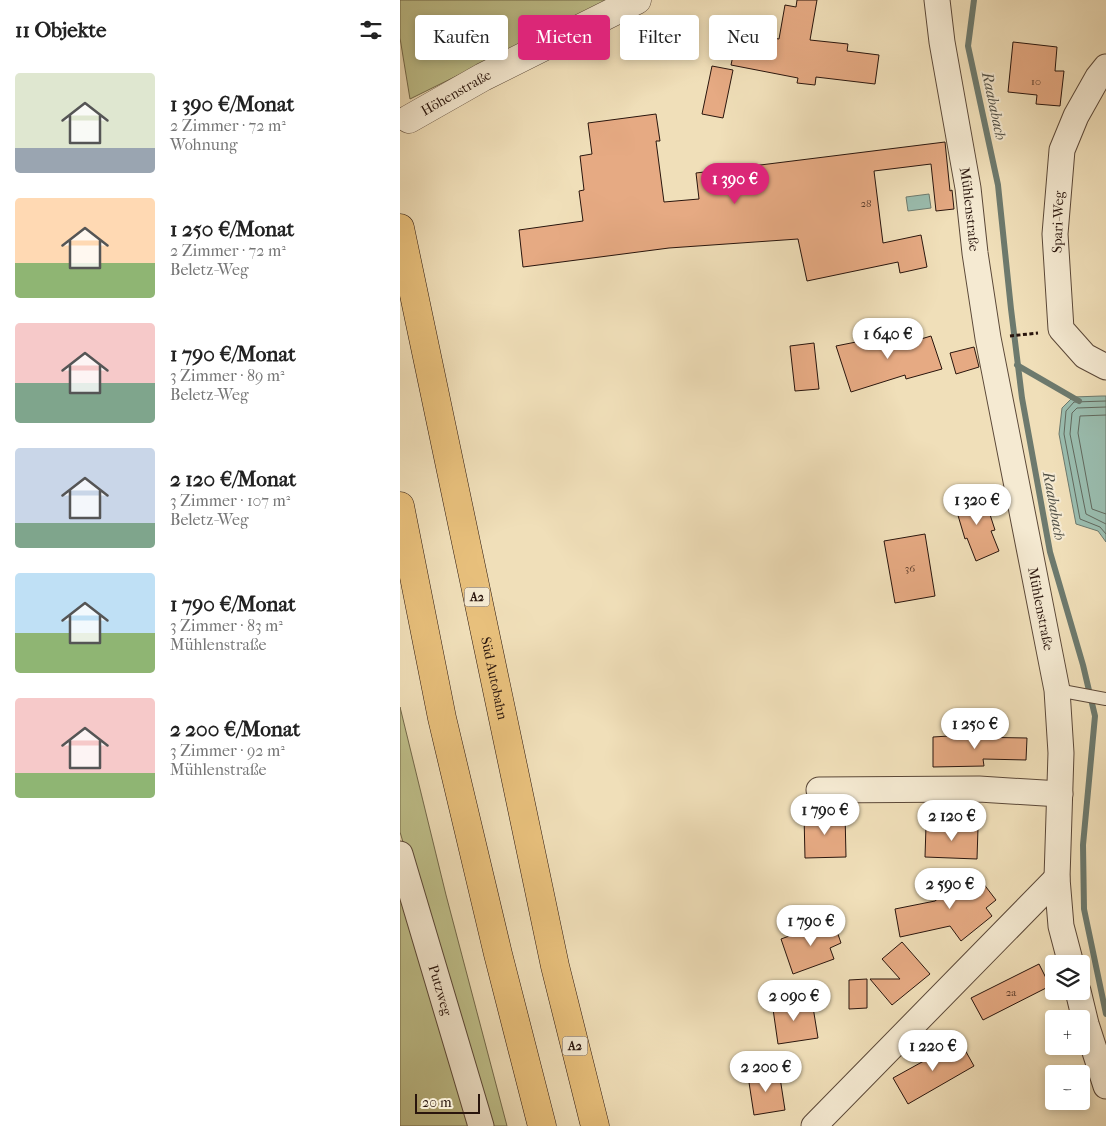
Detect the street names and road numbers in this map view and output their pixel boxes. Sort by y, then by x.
street label: Höhenstraße [418,66,494,119]
street label: Mühlenstraße [956,166,983,252]
street label: Spari-Weg [1048,190,1068,253]
street label: Mühlenstraße [1025,566,1058,652]
road number: A2 [464,588,490,606]
street label: Süd Autobahn [478,635,512,721]
street label: Putzweg [425,963,456,1018]
road number: A2 [562,1036,588,1056]

